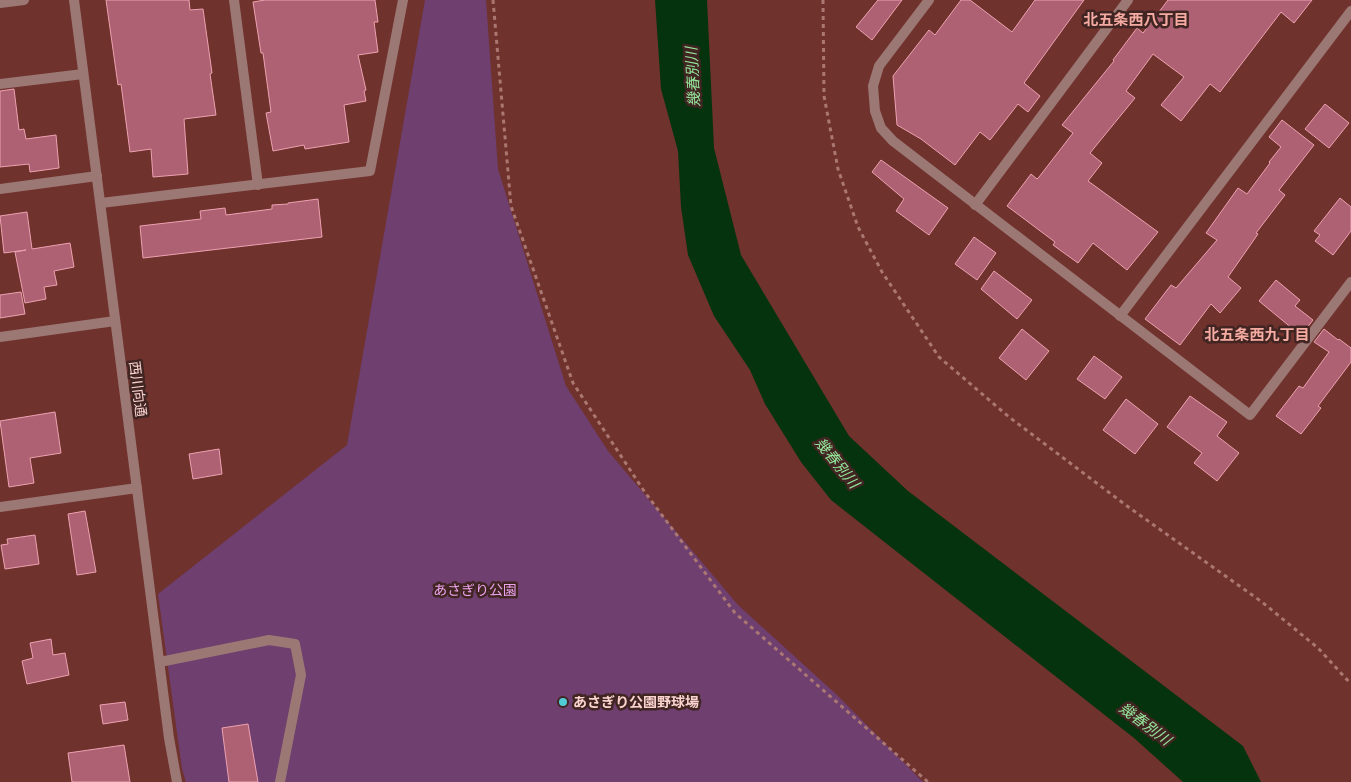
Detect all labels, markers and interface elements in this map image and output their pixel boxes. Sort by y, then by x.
district label: 北五条西八丁目 [1083,11,1189,29]
water label: 幾春別川 [682,45,704,107]
district label: 北五条西九丁目 [1204,326,1310,344]
street label: 西川向通 [127,360,149,418]
water label: 幾春別川 [811,434,864,494]
park label: あさぎり公園 [433,582,517,598]
place label: あさぎり公園野球場 [573,694,699,710]
marker: あさぎり公園野球場 [557,696,569,708]
water label: 幾春別川 [1116,699,1176,750]

